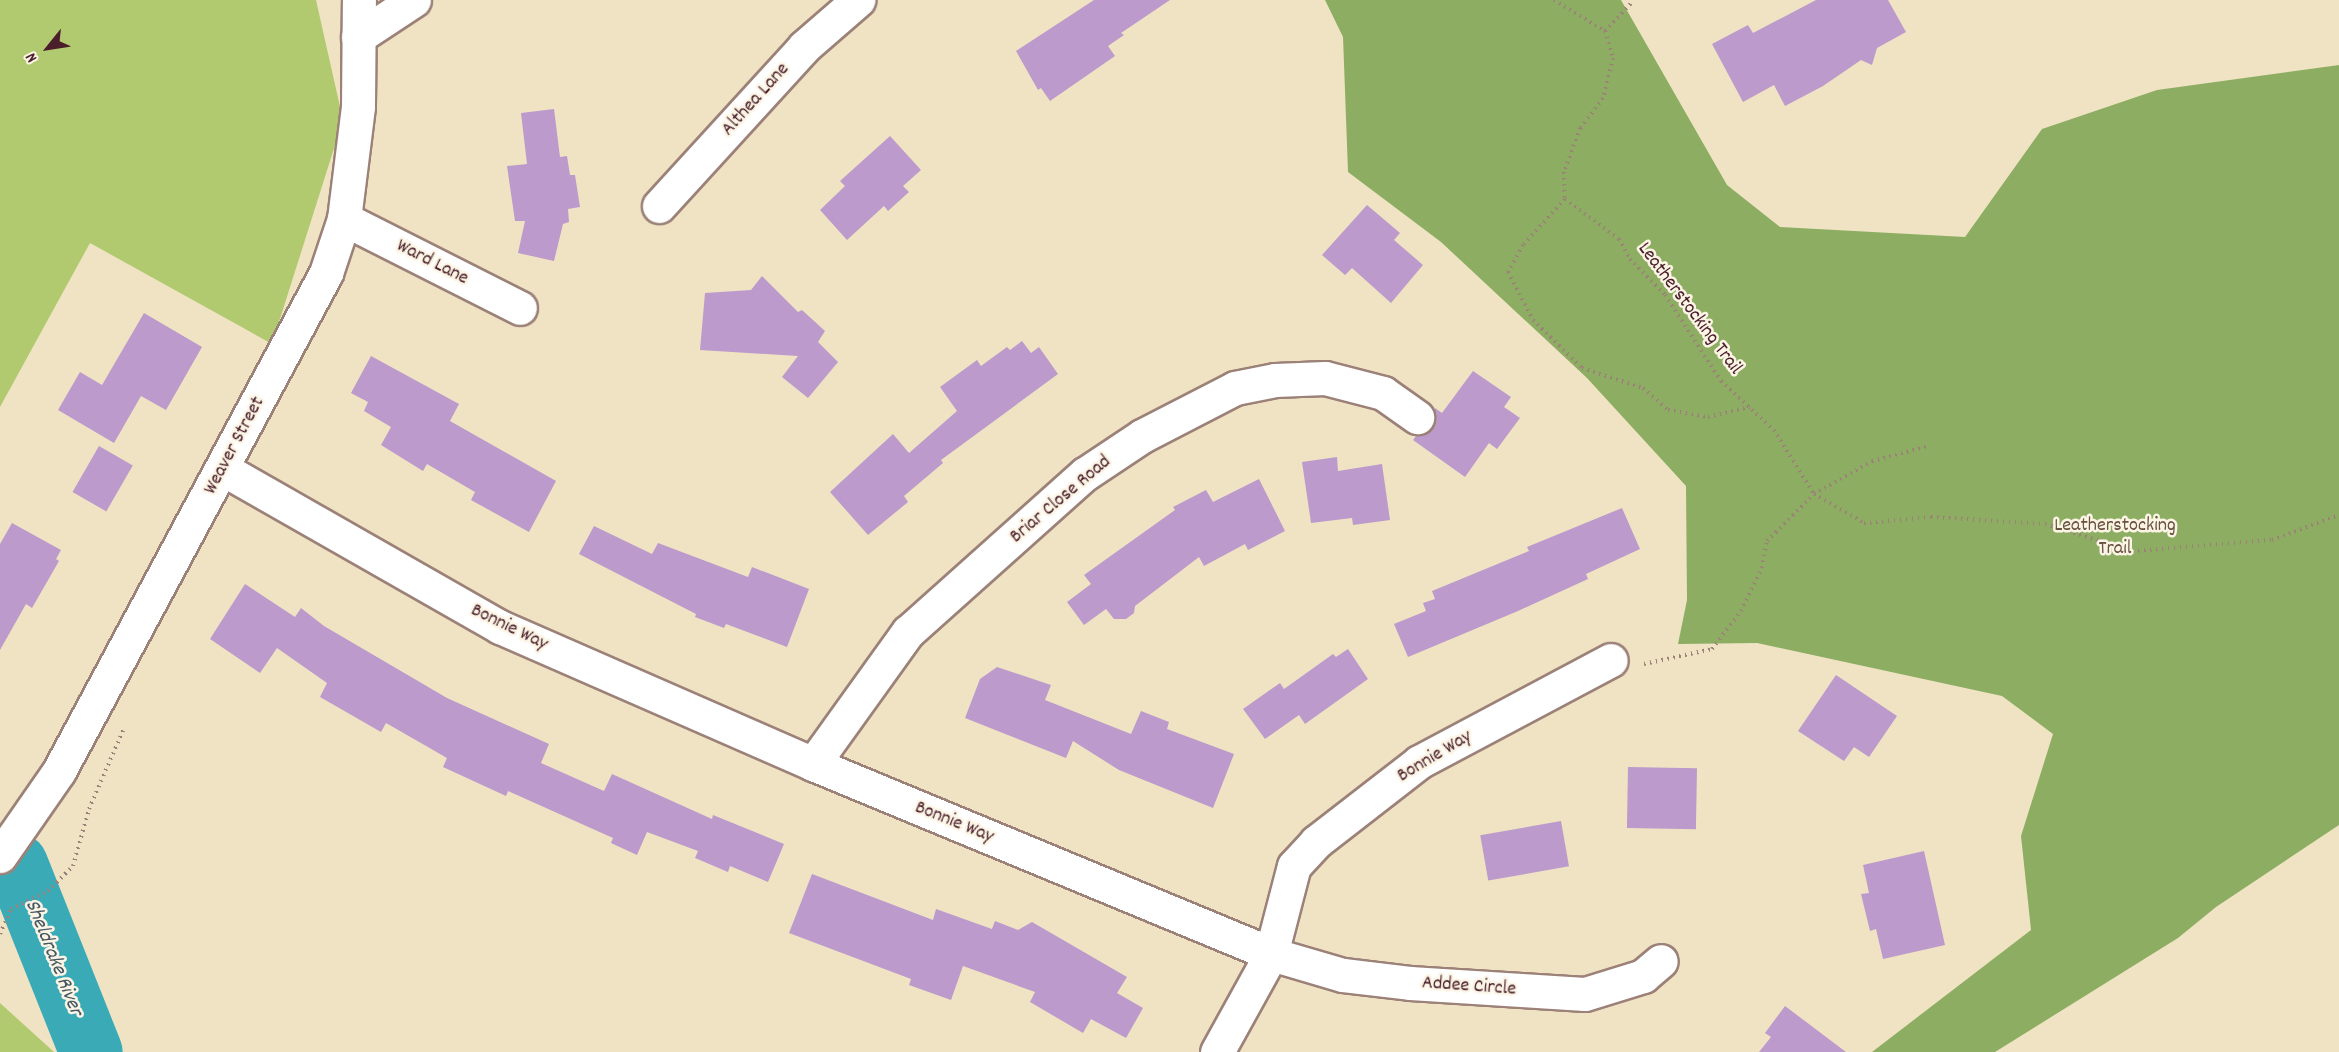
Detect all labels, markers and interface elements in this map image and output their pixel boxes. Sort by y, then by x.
north arrow [18,18,78,78]
text: N [20,48,44,66]
street label: Althea Lane [717,58,795,142]
street label: Ward Lane [392,235,472,291]
street label: Leatherstocking Trail [1631,238,1747,380]
street label: Weaver Street [199,393,271,499]
street label: Briar Close Road [1006,451,1116,549]
park label: Leatherstocking Trail [2054,515,2176,562]
street label: Bonnie Way [467,599,551,657]
street label: Bonnie Way [1393,725,1477,789]
street label: Bonnie Way [911,796,997,850]
water label: Sheldrake River [18,896,88,1020]
street label: Addee Circle [1421,972,1517,1002]

